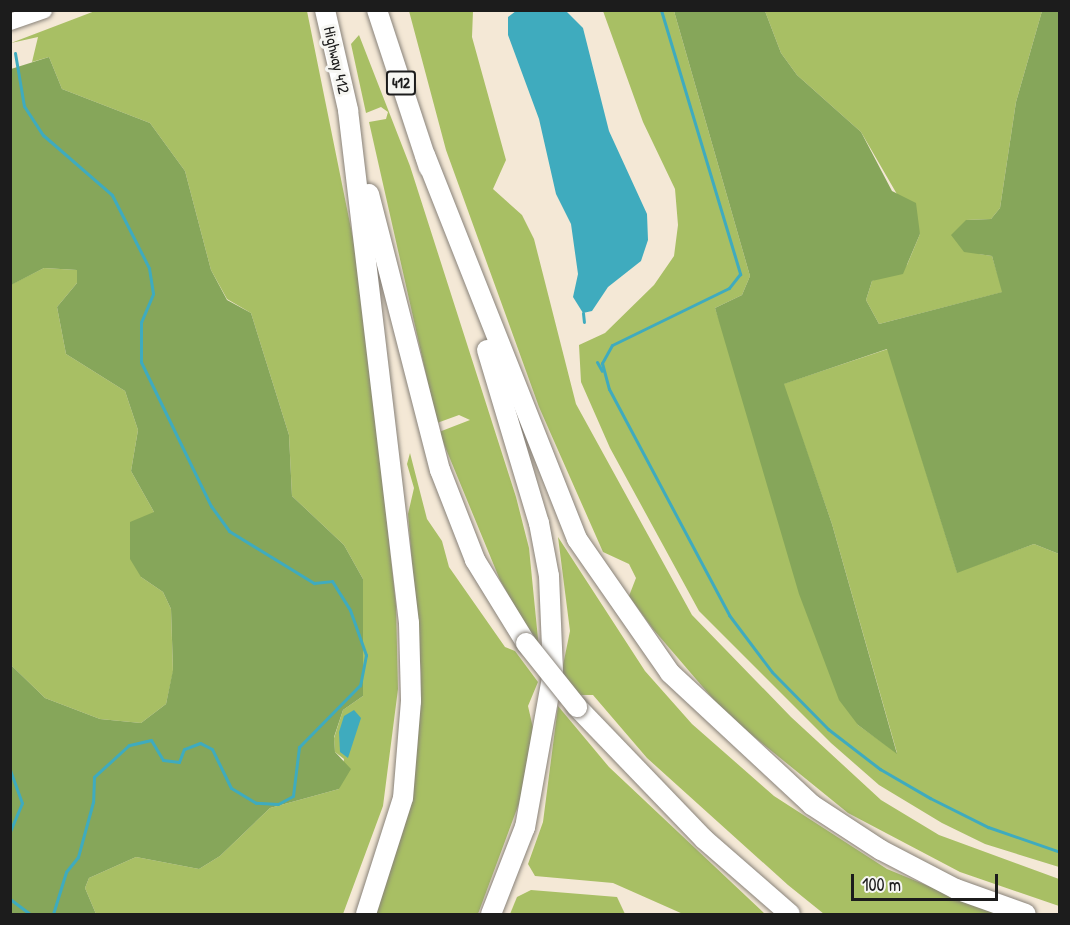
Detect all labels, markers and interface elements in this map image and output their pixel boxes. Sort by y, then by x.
street label: Highway 412 [320,25,354,95]
road number: 412 [384,71,418,95]
scale bar [854,862,1001,900]
text: 100 m [862,872,901,897]

